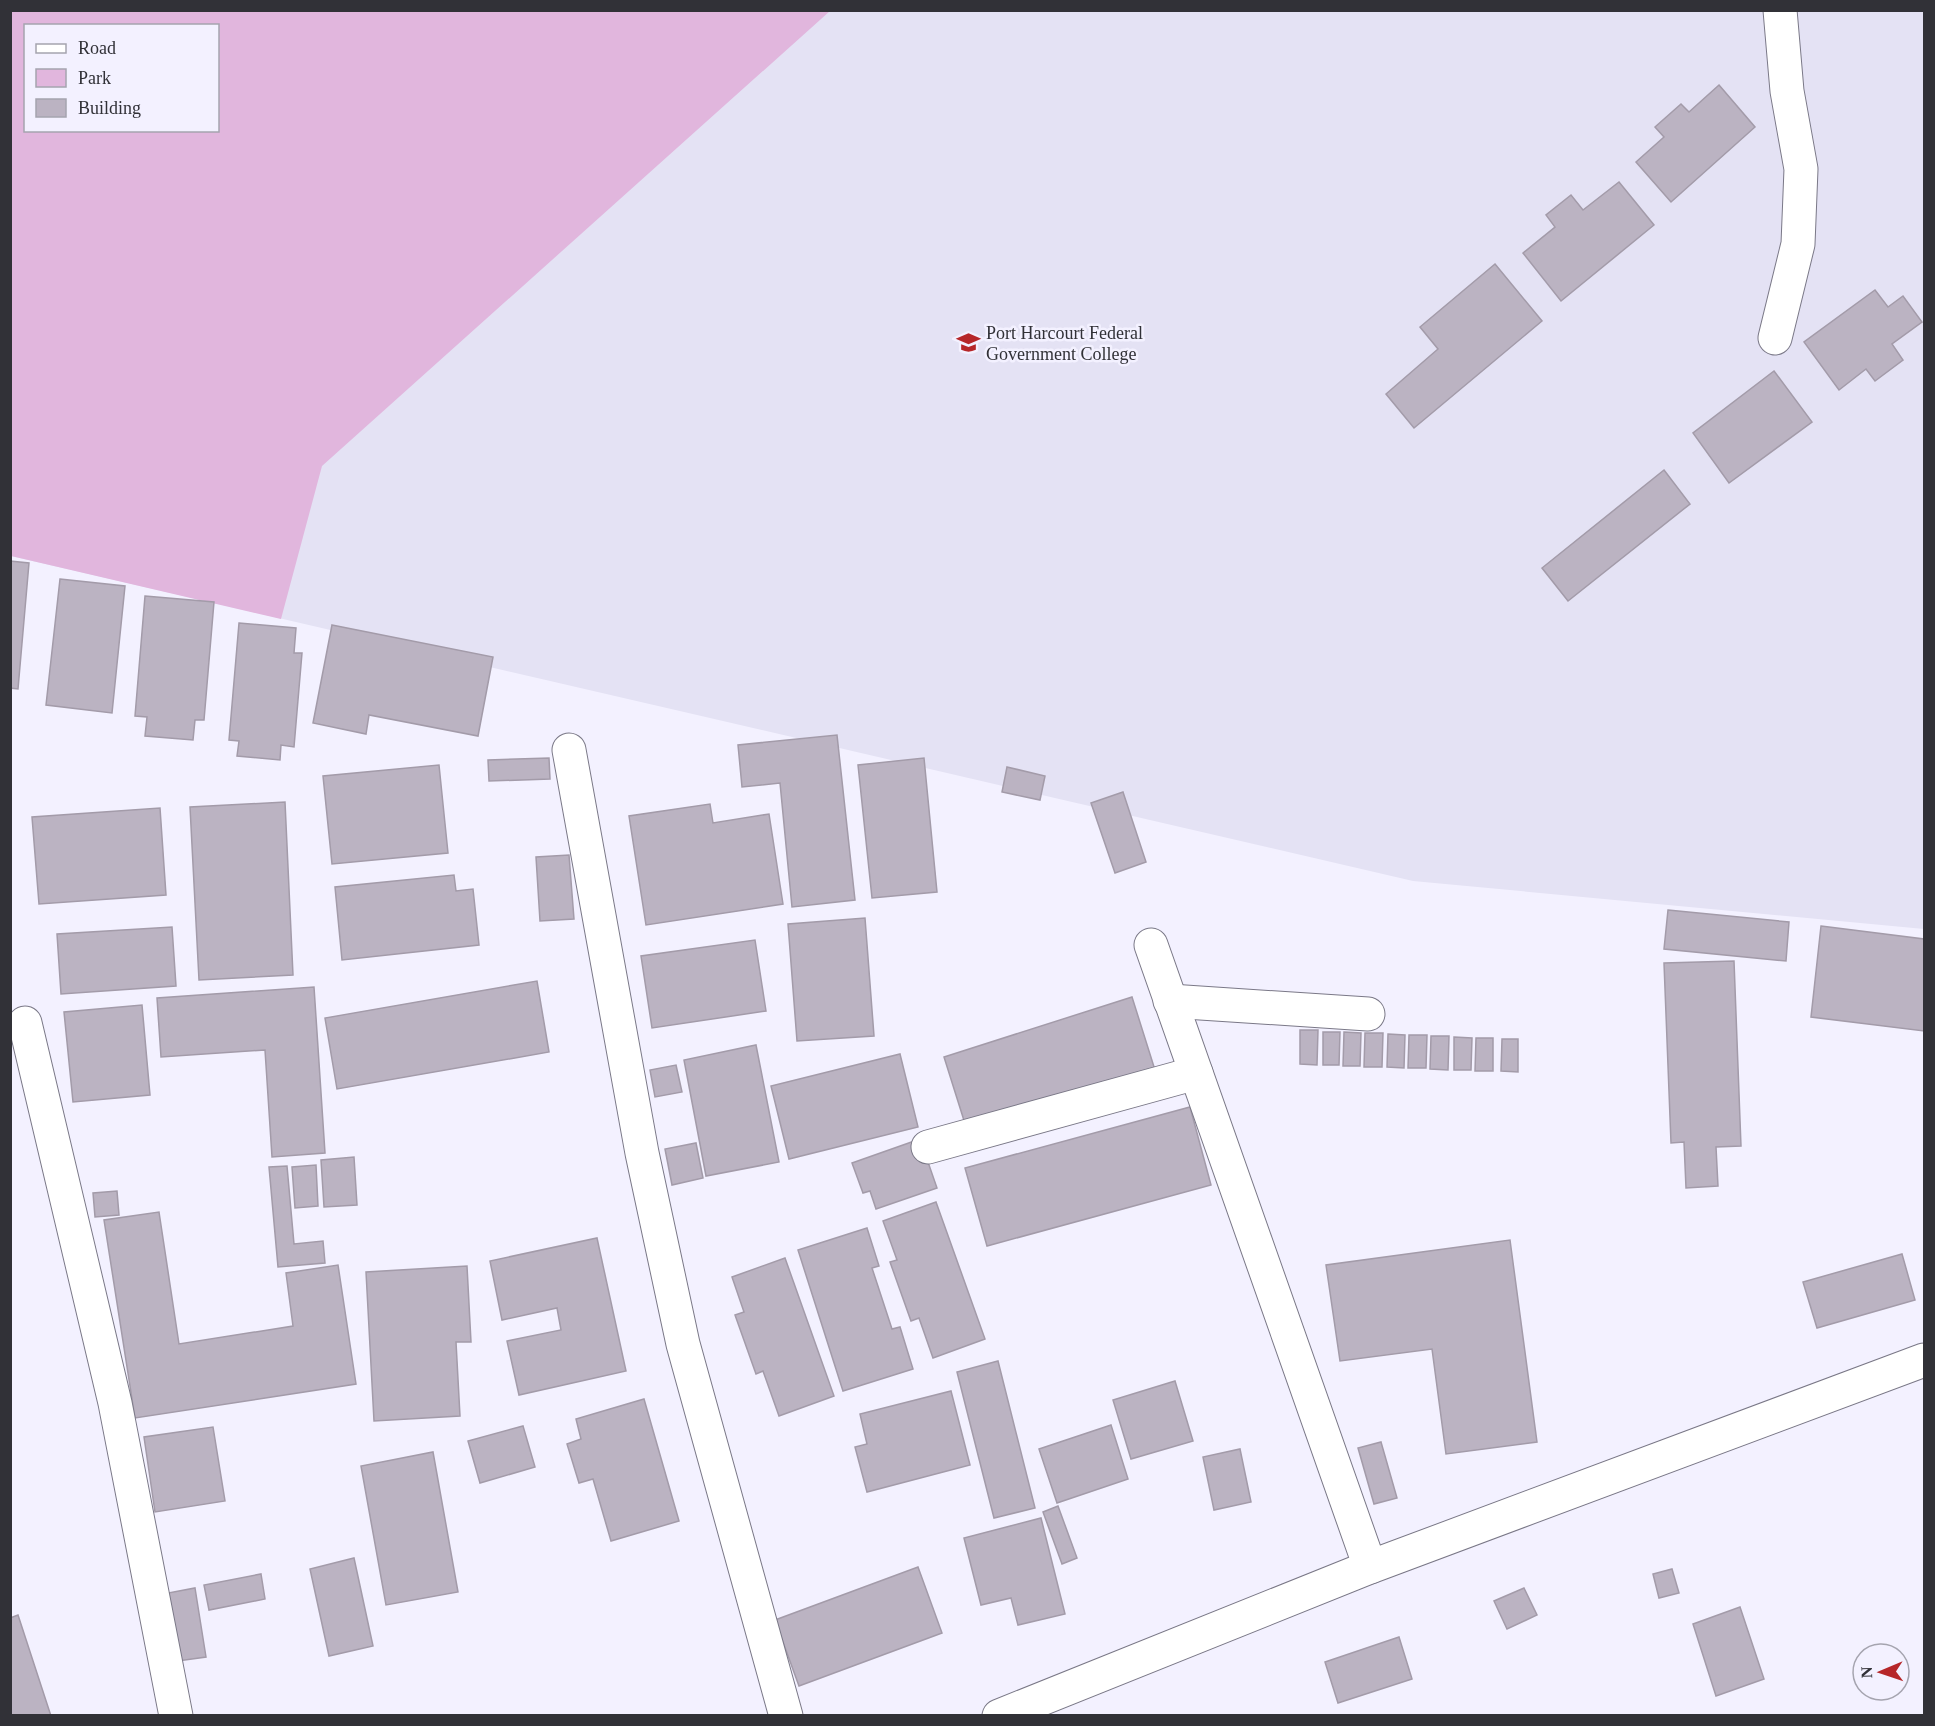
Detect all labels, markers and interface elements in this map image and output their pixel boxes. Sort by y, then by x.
legend [24,24,219,132]
text: Road [78,38,116,58]
text: Park [78,68,111,88]
text: Building [78,98,141,118]
place label: Port Harcourt Federal Government College [986,323,1143,364]
school or university icon: Port Harcourt Federal Government College [955,330,981,356]
north arrow [1851,1642,1911,1702]
text: N [1858,1666,1875,1679]

